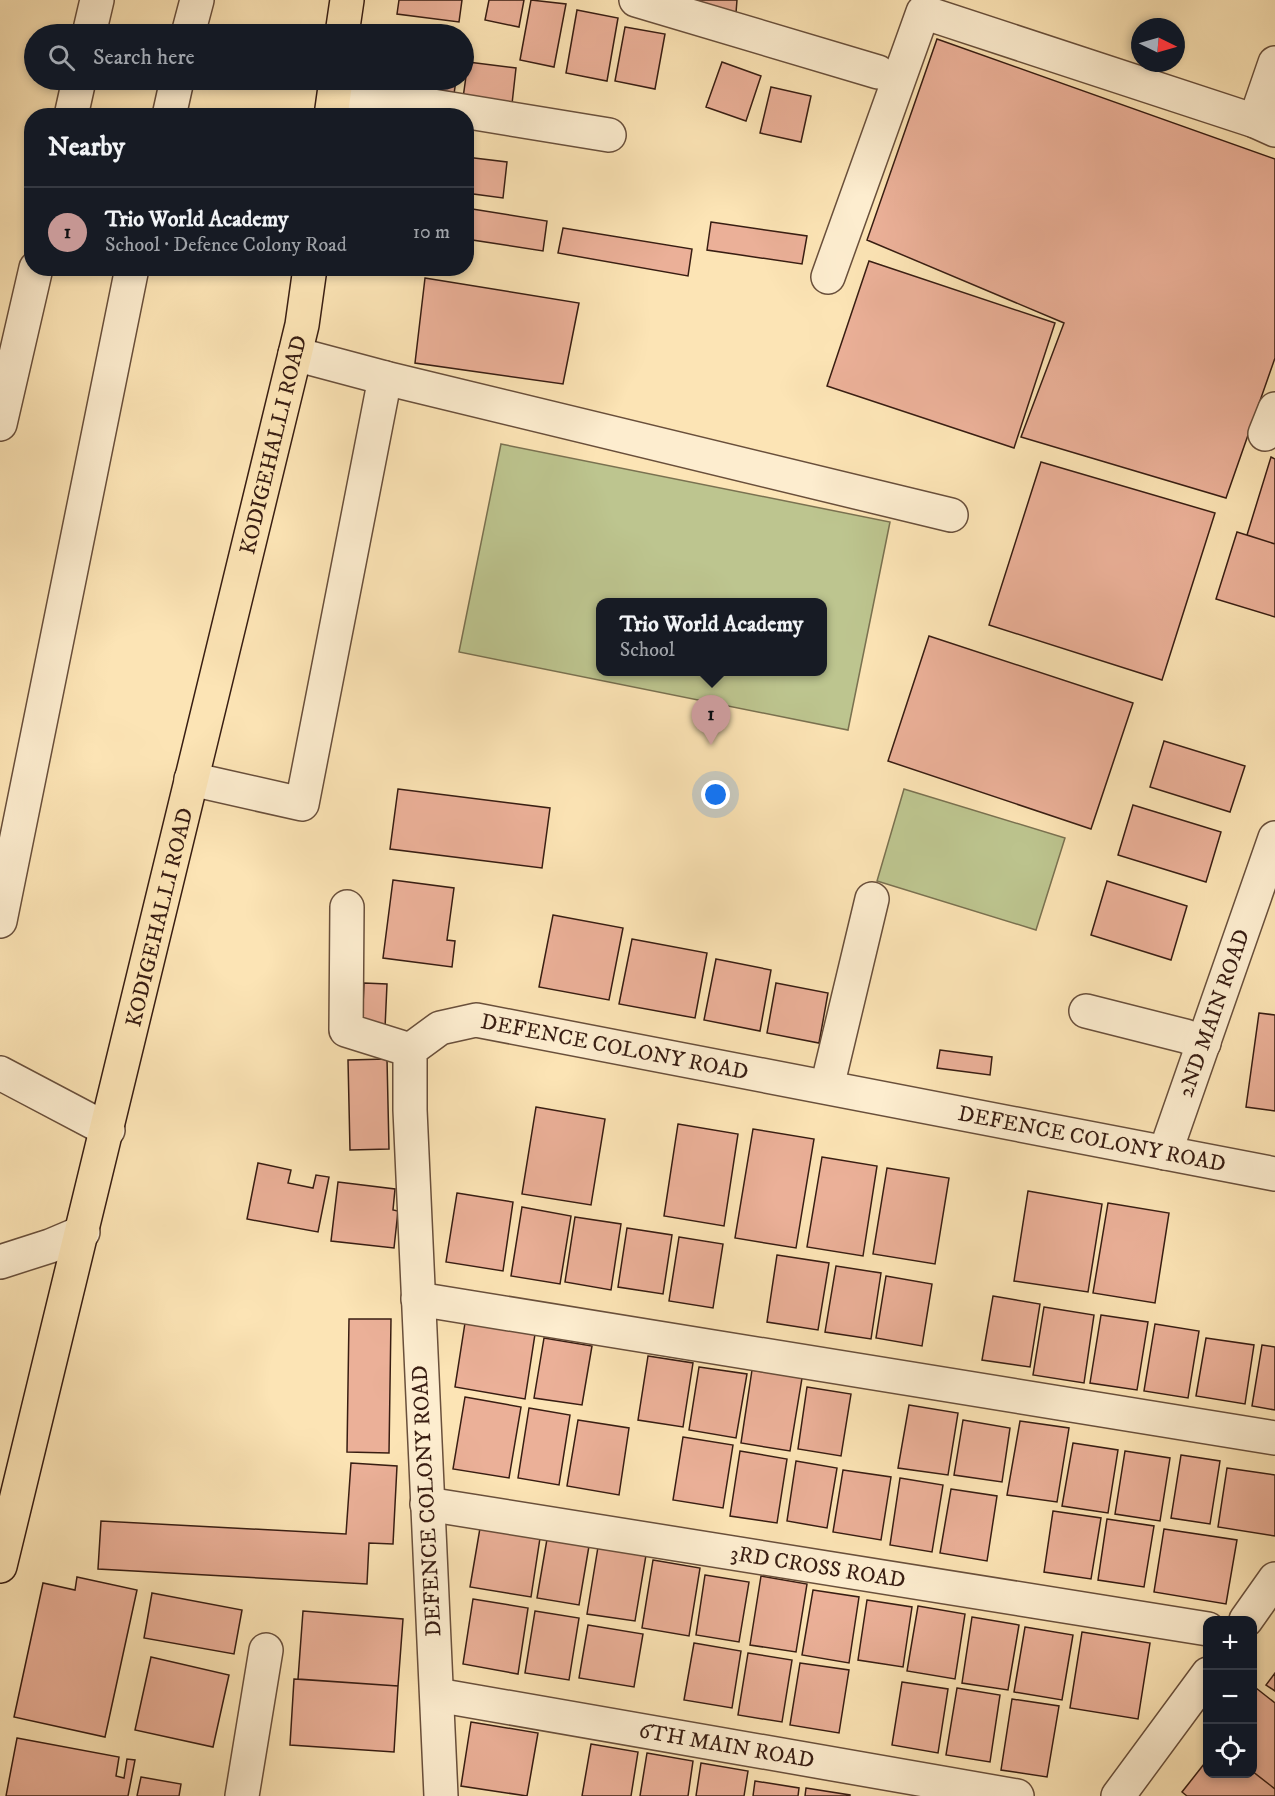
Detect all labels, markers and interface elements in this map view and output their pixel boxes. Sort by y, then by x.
north arrow [1131,18,1185,72]
search box [24,24,474,90]
icon: search [45,41,78,74]
text: Search here [93,44,195,71]
text: Nearby [48,131,125,164]
text: Trio World Academy [105,206,288,233]
text: 1 [64,220,71,245]
text: 10 m [413,220,450,245]
text: School · Defence Colony Road [105,233,347,258]
street label: KODIGEHALLI ROAD [234,332,313,557]
popup [596,598,827,676]
text: Trio World Academy [620,611,803,638]
text: School [620,638,675,663]
pin: 1 [692,696,730,745]
your location [701,780,730,809]
street label: KODIGEHALLI ROAD [120,805,199,1030]
street label: 2ND MAIN ROAD [1172,926,1256,1101]
street label: DEFENCE COLONY ROAD [479,1008,751,1086]
street label: DEFENCE COLONY ROAD [956,1100,1228,1178]
street label: DEFENCE COLONY ROAD [406,1365,448,1637]
street label: 3RD CROSS ROAD [729,1539,907,1594]
map controls [1203,1616,1257,1778]
button: + [1203,1616,1257,1670]
button: − [1203,1670,1257,1724]
street label: 6TH MAIN ROAD [637,1717,816,1774]
button: locate [1203,1724,1257,1778]

